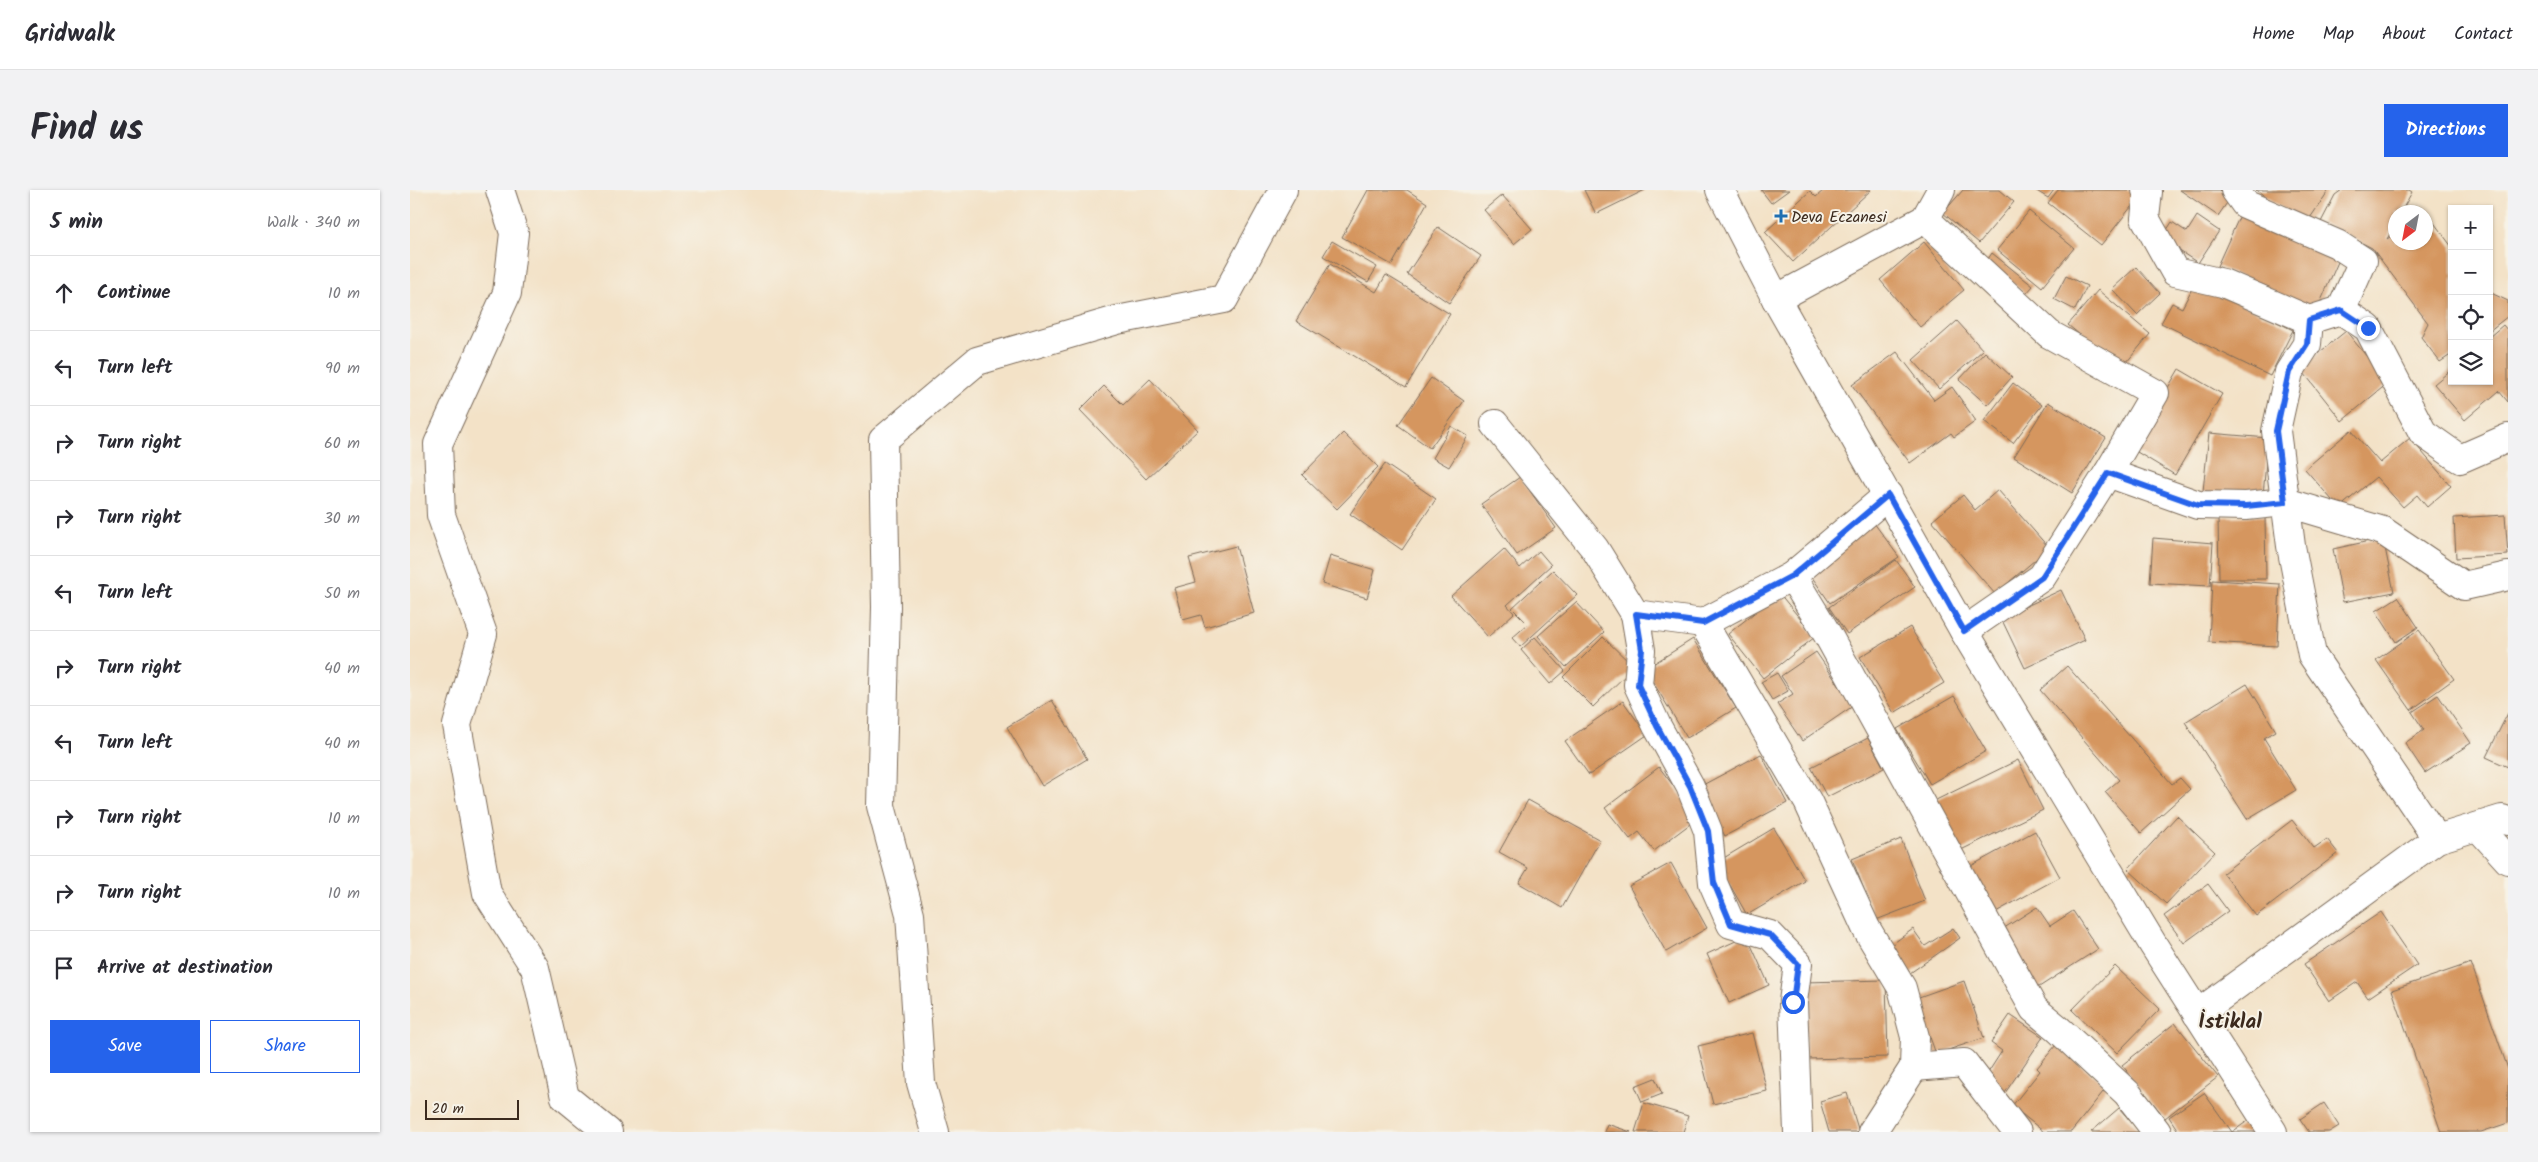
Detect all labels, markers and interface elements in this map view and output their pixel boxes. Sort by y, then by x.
text: Gridwalk [25,15,115,54]
text: Home [2252,20,2295,49]
text: Map [2323,20,2354,49]
text: About [2382,20,2426,49]
text: Contact [2454,20,2513,49]
text: Find us [30,102,143,158]
button: Directions [2384,104,2508,157]
place label: Deva Eczanesi [1791,205,1888,230]
north arrow [2388,205,2433,250]
map controls [2448,205,2493,385]
button: + [2448,205,2493,250]
text: 5 min [50,206,103,239]
text: Walk · 340 m [267,210,360,235]
marker: Deva Eczanesi [1775,210,1787,222]
button: − [2448,250,2493,295]
text: Continue [97,278,170,308]
icon: ahead [50,279,78,307]
text: 10 m [328,281,360,306]
button: locate [2448,295,2493,340]
route end [2357,317,2380,340]
button: layers [2448,340,2493,385]
text: Turn left [97,353,172,383]
icon: left [50,354,78,382]
text: 90 m [325,356,360,381]
text: Turn right [97,428,182,458]
icon: right [50,429,78,457]
text: 60 m [324,431,360,456]
text: Turn right [97,503,182,533]
icon: right [50,504,78,532]
text: 30 m [324,506,360,531]
text: Turn left [97,578,172,608]
icon: left [50,579,78,607]
text: 50 m [324,581,360,606]
text: Turn right [97,653,182,683]
icon: right [50,654,78,682]
text: 40 m [324,656,360,681]
text: Turn left [97,728,172,758]
icon: left [50,729,78,757]
text: 40 m [324,731,360,756]
text: Turn right [97,803,182,833]
icon: right [50,804,78,832]
text: 10 m [328,806,360,831]
text: Turn right [97,878,182,908]
icon: right [50,879,78,907]
text: 10 m [328,881,360,906]
text: Arrive at destination [97,953,273,983]
icon: arrive [50,954,78,982]
route start [1782,991,1805,1014]
district label: İstiklal [2198,1006,2262,1039]
button: Save [50,1020,200,1073]
button: Share [210,1020,360,1073]
scale bar [425,1097,519,1120]
text: 20 m [432,1098,464,1120]

